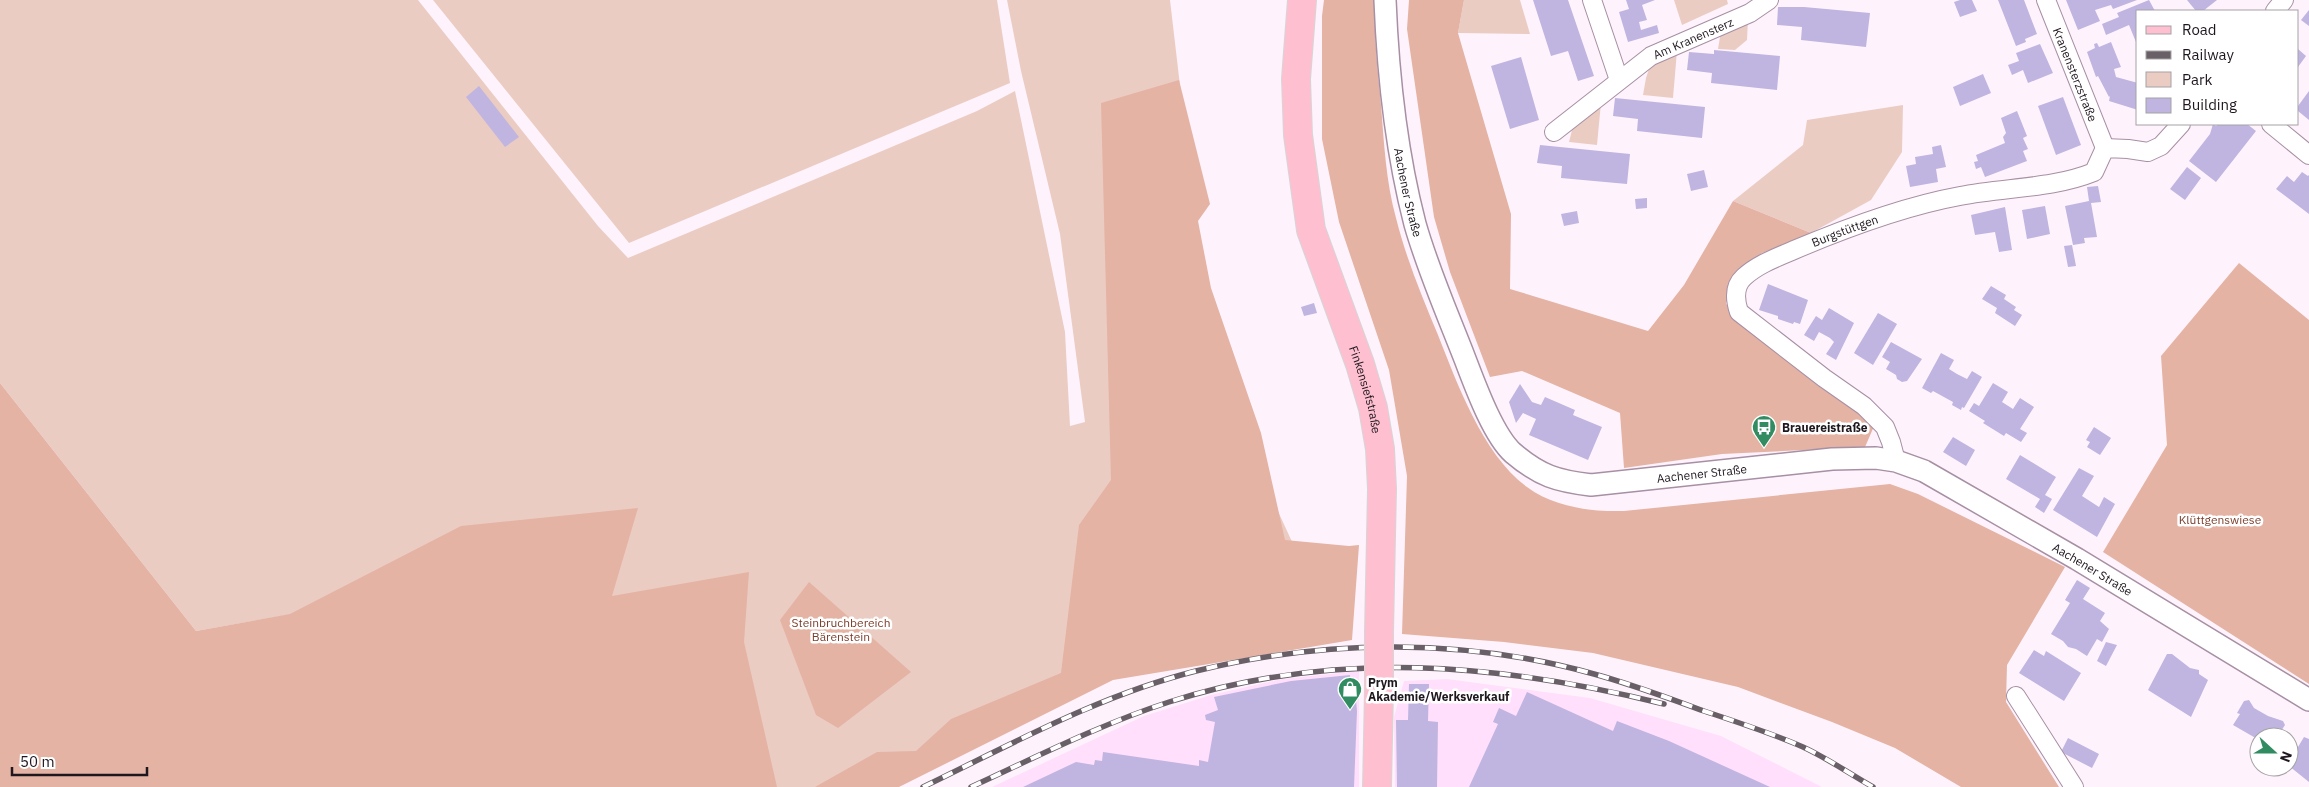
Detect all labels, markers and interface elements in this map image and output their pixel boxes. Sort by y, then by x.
legend [2136,10,2299,125]
street label: Am Kranensterz [1651,14,1736,62]
text: Road [2182,20,2217,39]
street label: Kranensterzstraße [2050,25,2101,124]
text: Railway [2182,45,2235,64]
text: Park [2182,70,2212,89]
text: Building [2182,95,2237,114]
street label: Aachener Straße [1392,147,1426,239]
street label: Burgstüttgen [1809,211,1880,250]
street label: Finkensiefstraße [1346,344,1385,435]
bus stop icon: Brauereistraße [1751,414,1777,448]
place label: Brauereistraße [1782,420,1868,435]
street label: Aachener Straße [1656,461,1748,485]
park label: Klüttgenswiese [2179,512,2262,527]
street label: Aachener Straße [2050,539,2136,599]
park label: Steinbruchbereich Bärenstein [792,615,890,644]
place label: Prym Akademie/Werksverkauf [1368,675,1510,704]
shop icon: Prym Akademie/Werksverkauf [1337,676,1363,710]
north arrow [2249,727,2299,777]
scale bar [12,744,148,776]
text: N [2276,749,2296,765]
text: 50 m [20,752,55,771]

